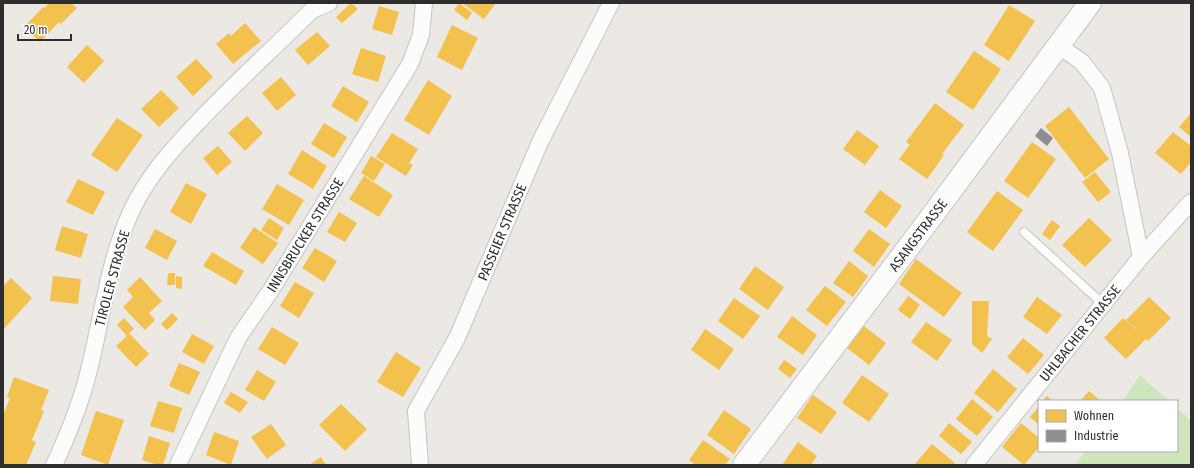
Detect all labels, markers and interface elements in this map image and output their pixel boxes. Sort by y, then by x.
scale bar [18,16,71,42]
text: 20 m [24,23,48,37]
street label: INNSBRUCKER STRASSE [263,175,348,296]
street label: PASSEIER STRASSE [474,181,531,283]
street label: ASANGSTRASSE [886,195,951,275]
street label: TIROLER STRASSE [92,228,134,328]
street label: UHLBACHER STRASSE [1036,281,1125,385]
legend [1038,400,1178,452]
text: Wohnen [1074,409,1114,423]
text: Industrie [1074,429,1118,443]

